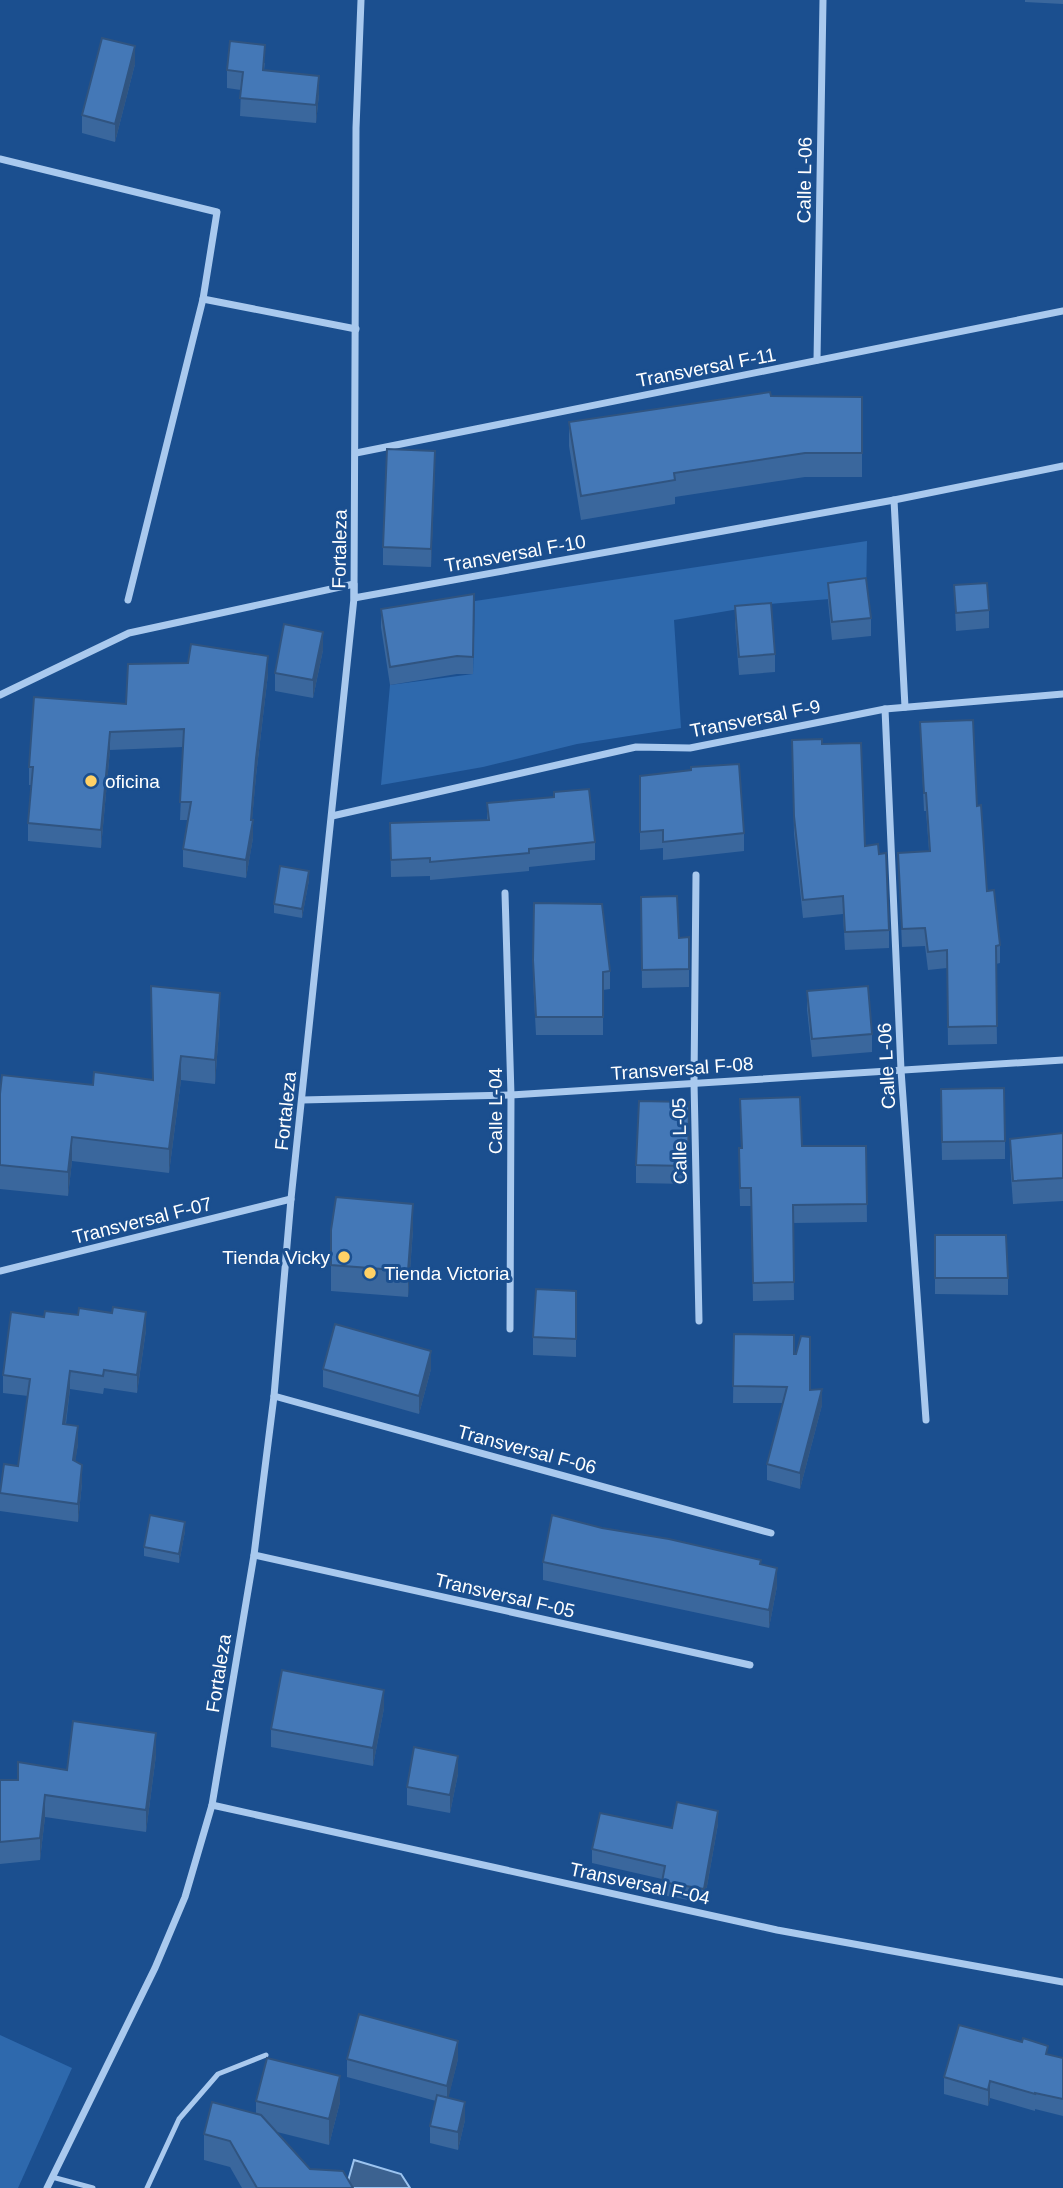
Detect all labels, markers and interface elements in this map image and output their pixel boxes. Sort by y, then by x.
street label: Calle L-06 [793,137,816,223]
street label: Transversal F-11 [635,344,778,391]
street label: Fortaleza [328,509,351,589]
street label: Transversal F-10 [443,531,587,576]
street label: Transversal F-9 [688,696,822,741]
place label: oficina [105,771,160,792]
marker: oficina [83,773,99,789]
street label: Calle L-06 [874,1022,899,1110]
street label: Transversal F-08 [610,1053,754,1084]
street label: Calle L-04 [485,1067,506,1154]
street label: Fortaleza [271,1070,300,1152]
street label: Calle L-05 [668,1098,691,1184]
street label: Transversal F-07 [70,1193,214,1248]
place label: Tienda Vicky [222,1247,330,1268]
marker: Tienda Vicky [336,1249,352,1265]
place label: Tienda Victoria [384,1263,510,1284]
marker: Tienda Victoria [362,1265,378,1281]
street label: Transversal F-06 [455,1421,599,1478]
street label: Transversal F-05 [433,1569,577,1622]
street label: Fortaleza [202,1632,235,1714]
street label: Transversal F-04 [568,1858,712,1909]

